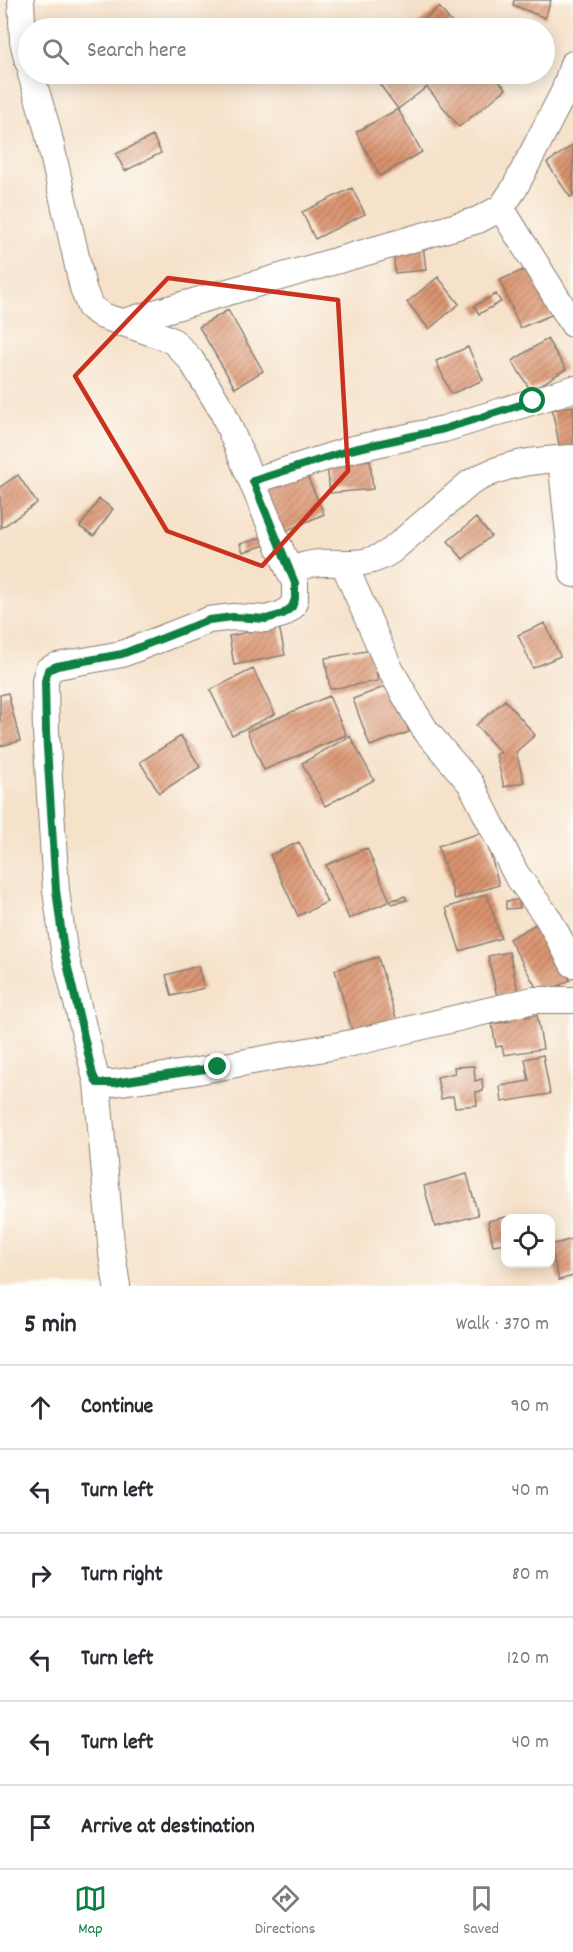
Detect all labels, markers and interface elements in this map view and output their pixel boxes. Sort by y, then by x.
search box [18,18,555,84]
icon: search [39,35,72,68]
text: Search here [87,36,186,67]
route start [519,387,545,413]
route end [204,1053,230,1079]
map controls [501,1214,555,1268]
button: locate [501,1214,555,1268]
text: 5 min [24,1307,77,1344]
text: Walk · 370 m [456,1311,549,1339]
icon: ahead [24,1391,57,1424]
text: Continue [81,1392,153,1423]
text: 90 m [511,1393,549,1421]
icon: left [24,1475,57,1508]
text: Turn left [81,1476,153,1507]
text: 40 m [511,1477,549,1505]
icon: right [24,1559,57,1592]
text: Turn right [81,1560,163,1591]
text: 80 m [512,1561,549,1589]
icon: left [24,1643,57,1676]
text: Turn left [81,1644,153,1675]
text: 120 m [507,1645,549,1673]
icon: left [24,1727,57,1760]
text: Turn left [81,1728,153,1759]
text: 40 m [511,1729,549,1757]
icon: arrive [24,1811,57,1844]
text: Arrive at destination [81,1812,255,1843]
tab: Map [74,1882,107,1941]
tab: Directions [255,1882,315,1941]
tab: Saved [463,1882,499,1941]

